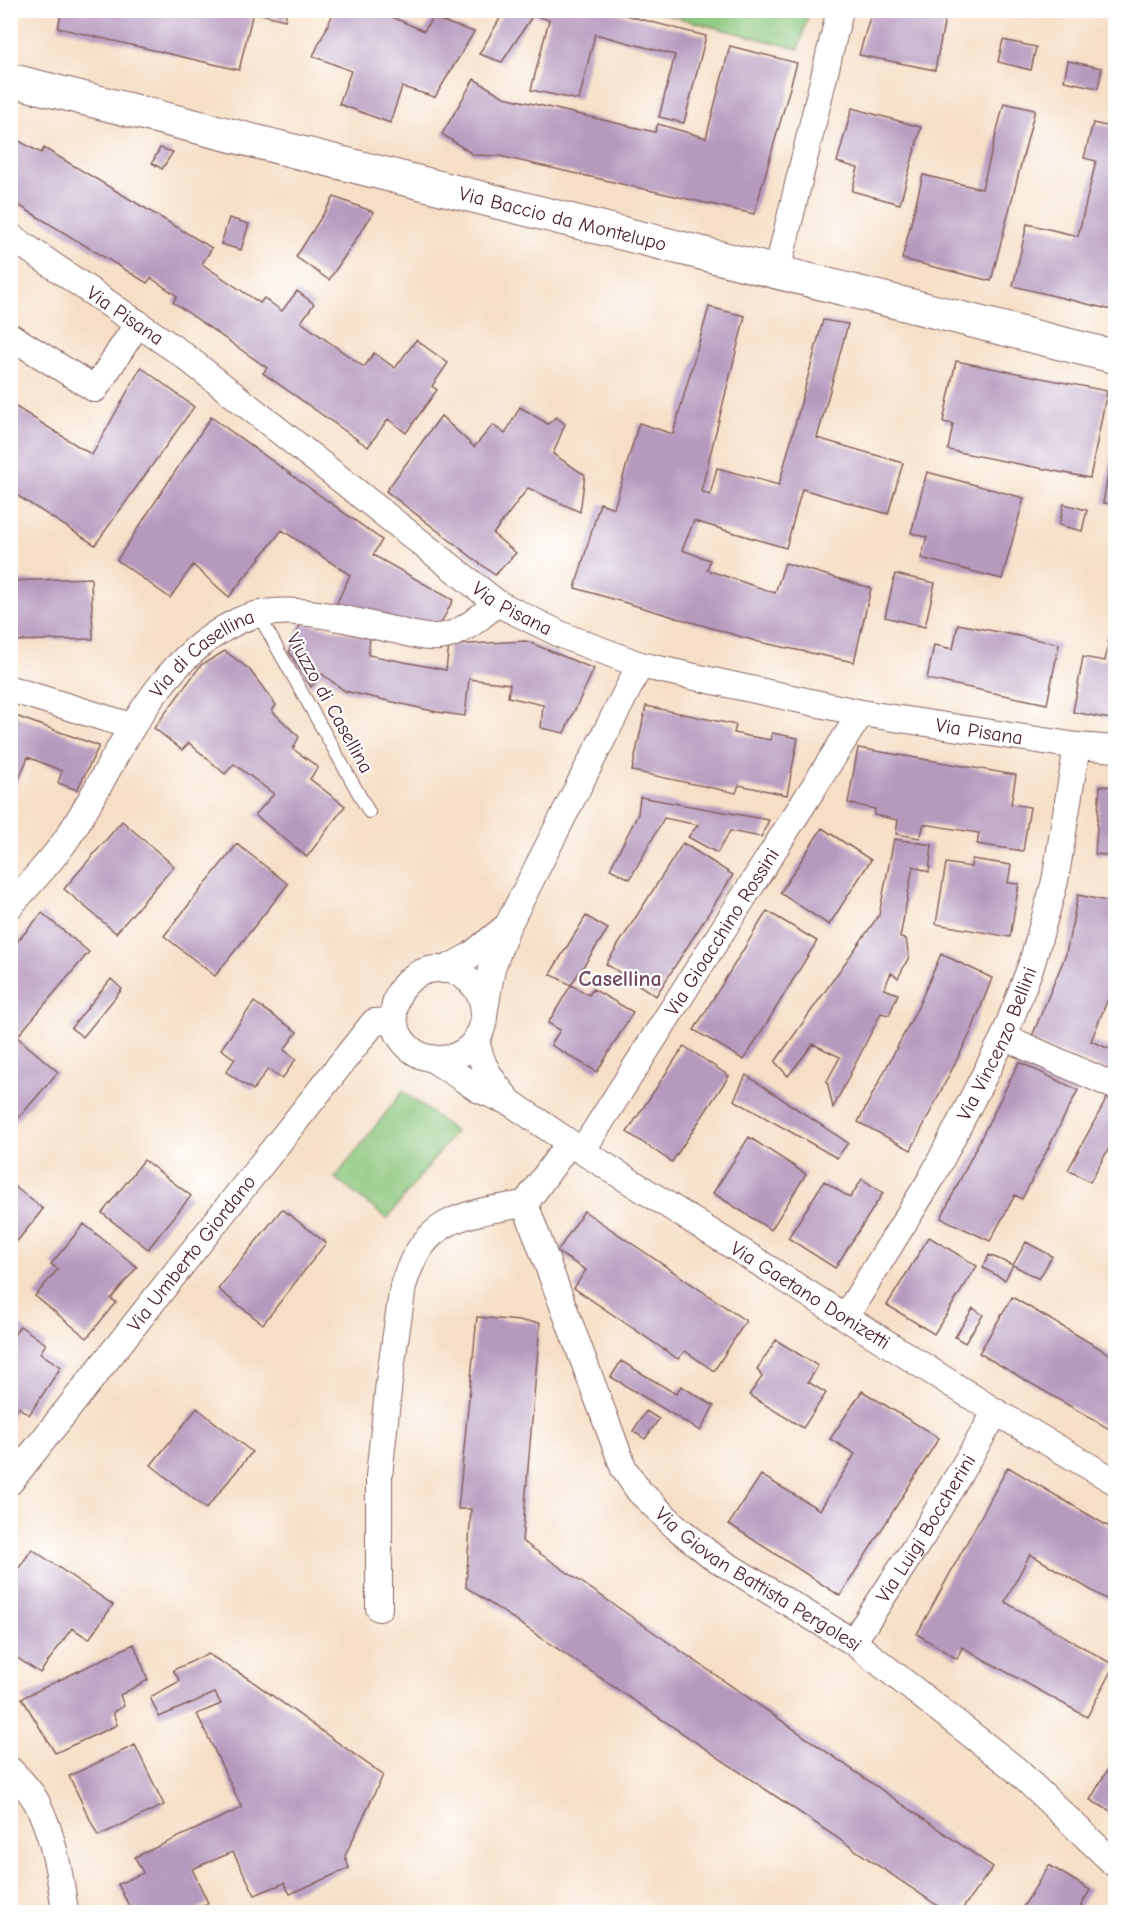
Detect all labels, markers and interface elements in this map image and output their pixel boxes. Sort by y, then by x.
street label: Via Baccio da Montelupo [457,181,669,256]
street label: Via Pisana [83,281,168,350]
street label: Via Pisana [468,577,556,640]
street label: Via di Casellina [144,604,257,702]
street label: Viuzzo di Casellina [282,629,378,777]
street label: Via Pisana [934,713,1025,749]
street label: Via Gioacchino Rossini [660,844,783,1020]
street label: Via Vincenzo Bellini [952,963,1041,1124]
district label: Casellina [578,966,662,992]
street label: Via Umberto Giordano [122,1170,260,1336]
street label: Via Gaetano Donizetti [727,1236,894,1354]
street label: Via Luigi Boccherini [871,1450,980,1606]
street label: Via Giovan Battista Pergolesi [651,1502,866,1656]

